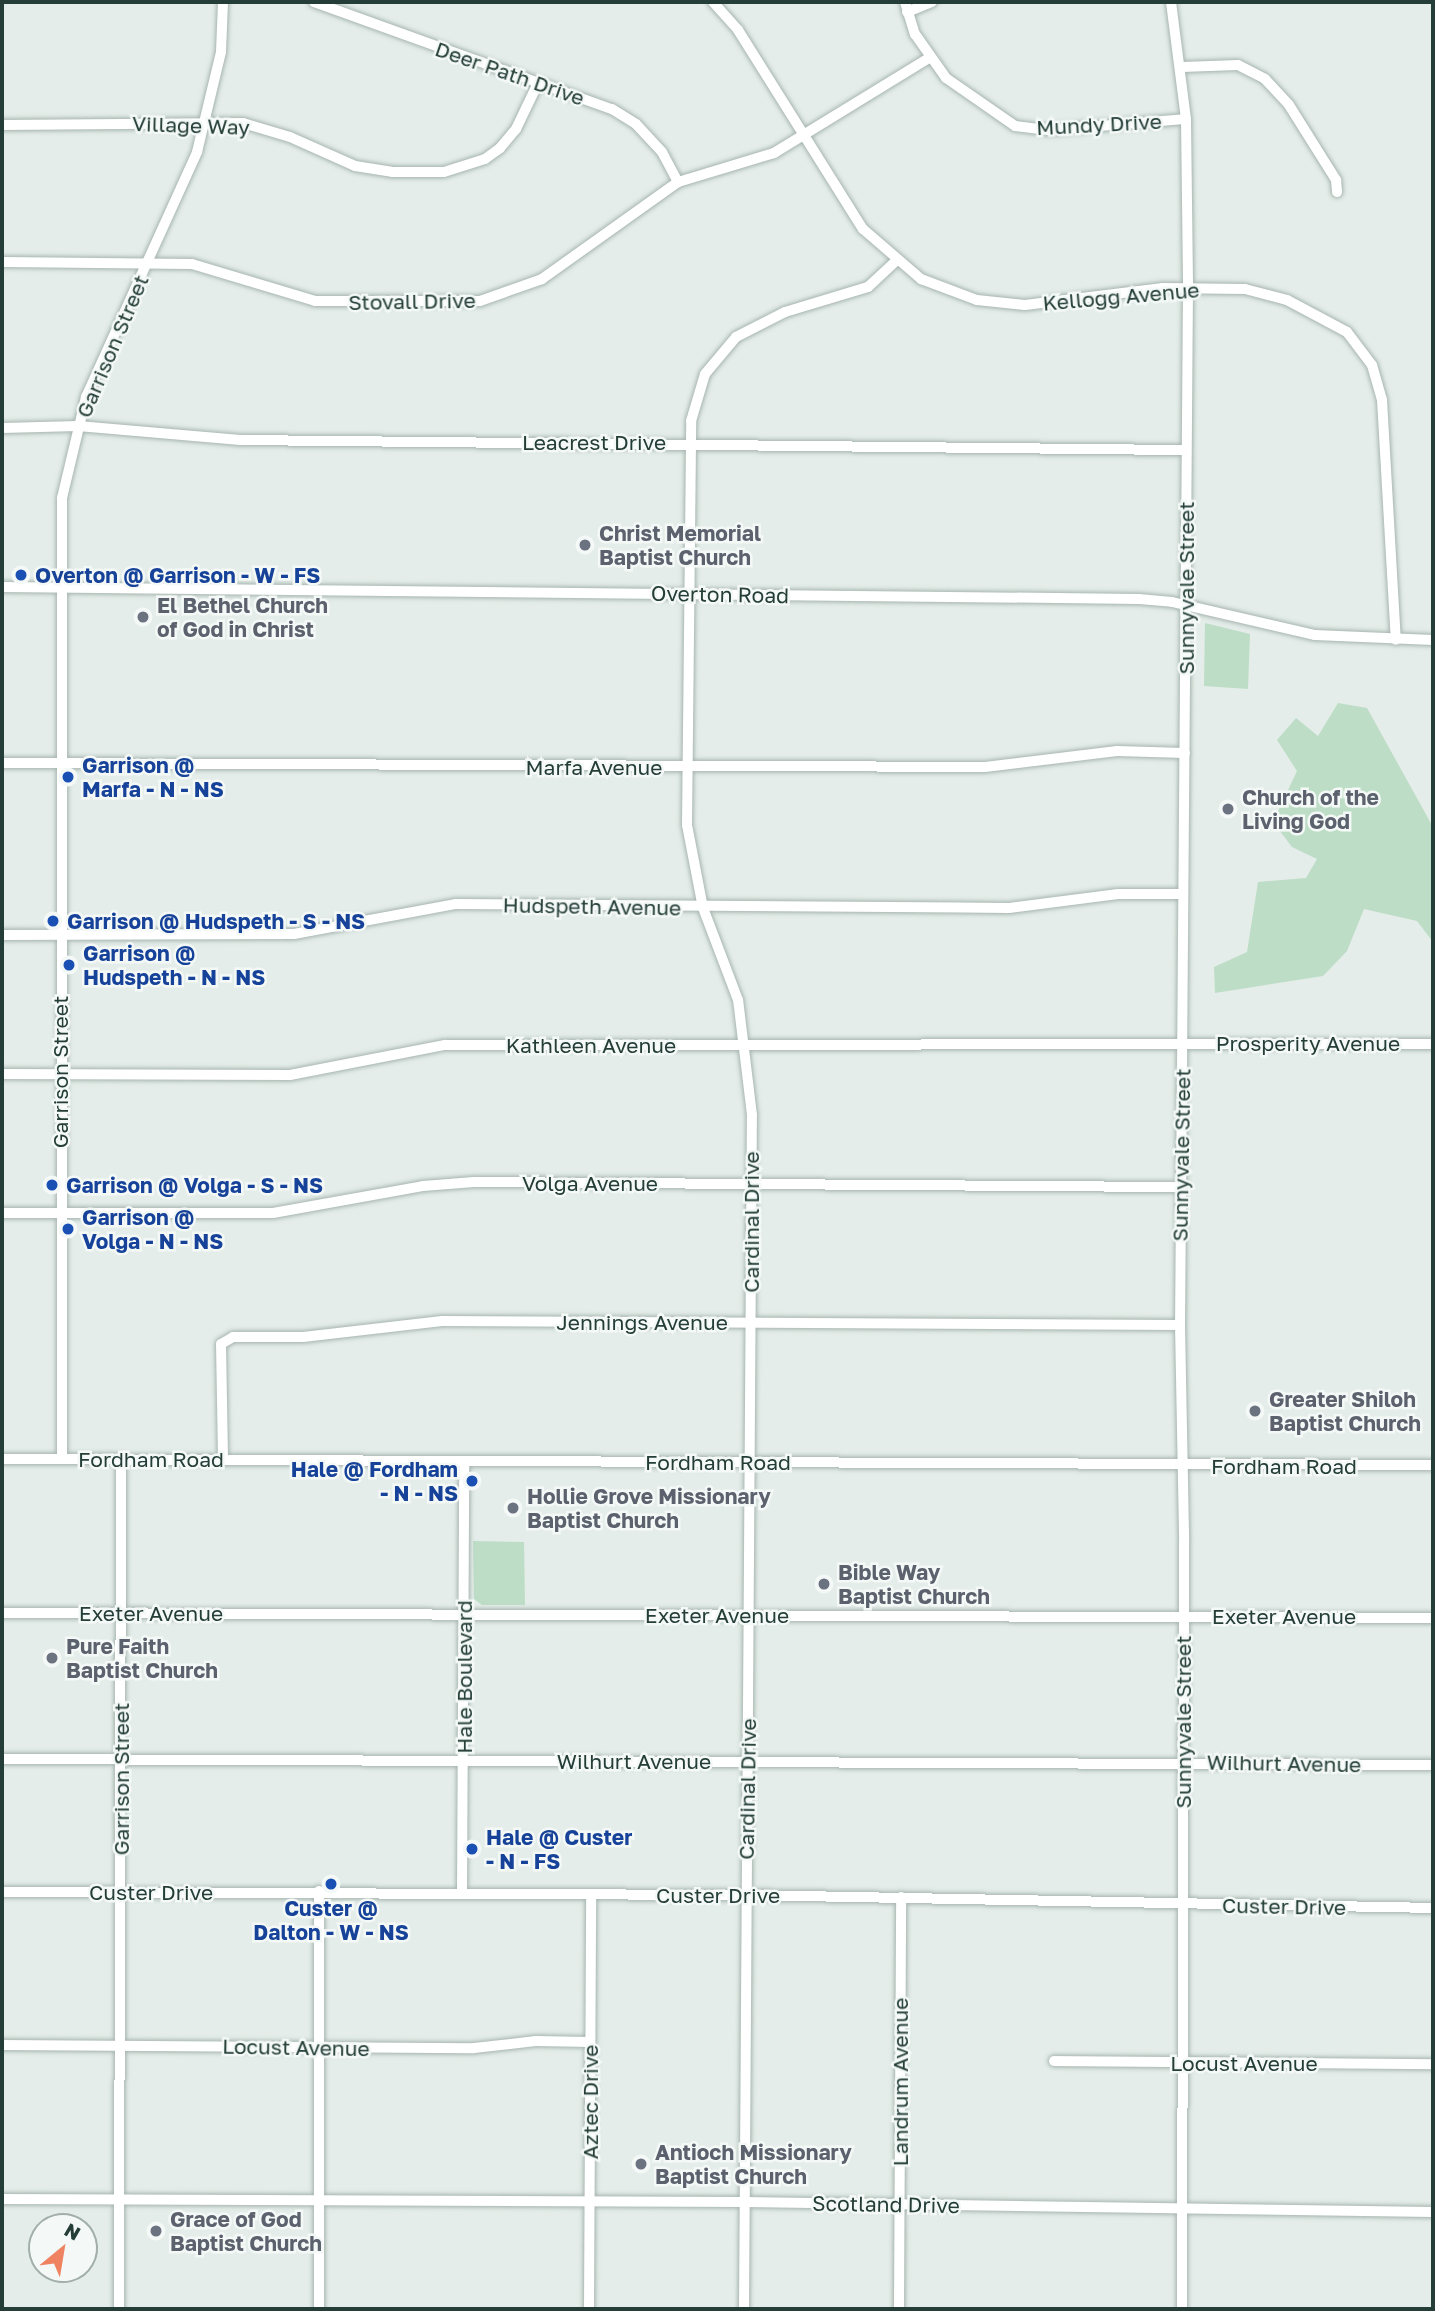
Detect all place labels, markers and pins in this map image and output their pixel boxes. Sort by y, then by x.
place label: Christ Memorial Baptist Church [599,520,761,570]
marker: Christ Memorial Baptist Church [577,537,593,553]
place label: Overton @ Garrison - W - FS [35,562,320,588]
marker: Overton @ Garrison - W - FS [13,567,29,583]
place label: El Bethel Church of God in Christ [157,592,328,642]
marker: El Bethel Church of God in Christ [135,609,151,625]
place label: Garrison @ Marfa - N - NS [82,752,224,802]
marker: Garrison @ Marfa - N - NS [60,769,76,785]
place label: Church of the Living God [1242,784,1379,834]
marker: Church of the Living God [1220,801,1236,817]
place label: Garrison @ Hudspeth - S - NS [67,908,365,934]
marker: Garrison @ Hudspeth - S - NS [45,913,61,929]
place label: Garrison @ Hudspeth - N - NS [83,940,265,990]
marker: Garrison @ Hudspeth - N - NS [61,957,77,973]
place label: Garrison @ Volga - S - NS [66,1172,323,1198]
marker: Garrison @ Volga - S - NS [44,1177,60,1193]
place label: Garrison @ Volga - N - NS [82,1204,223,1254]
marker: Garrison @ Volga - N - NS [60,1221,76,1237]
place label: Greater Shiloh Baptist Church [1269,1386,1421,1436]
marker: Greater Shiloh Baptist Church [1247,1403,1263,1419]
place label: Hale @ Fordham - N - NS [291,1456,458,1506]
marker: Hale @ Fordham - N - NS [464,1473,480,1489]
place label: Hollie Grove Missionary Baptist Church [527,1483,771,1533]
marker: Hollie Grove Missionary Baptist Church [505,1500,521,1516]
place label: Bible Way Baptist Church [838,1559,990,1609]
marker: Bible Way Baptist Church [816,1576,832,1592]
place label: Pure Faith Baptist Church [66,1633,218,1683]
marker: Pure Faith Baptist Church [44,1650,60,1666]
place label: Hale @ Custer - N - FS [486,1824,632,1874]
marker: Hale @ Custer - N - FS [464,1841,480,1857]
marker: Custer @ Dalton - W - NS [323,1876,339,1892]
place label: Custer @ Dalton - W - NS [253,1895,409,1945]
place label: Antioch Missionary Baptist Church [655,2139,852,2189]
marker: Antioch Missionary Baptist Church [633,2156,649,2172]
place label: Grace of God Baptist Church [170,2206,322,2256]
marker: Grace of God Baptist Church [148,2223,164,2239]

